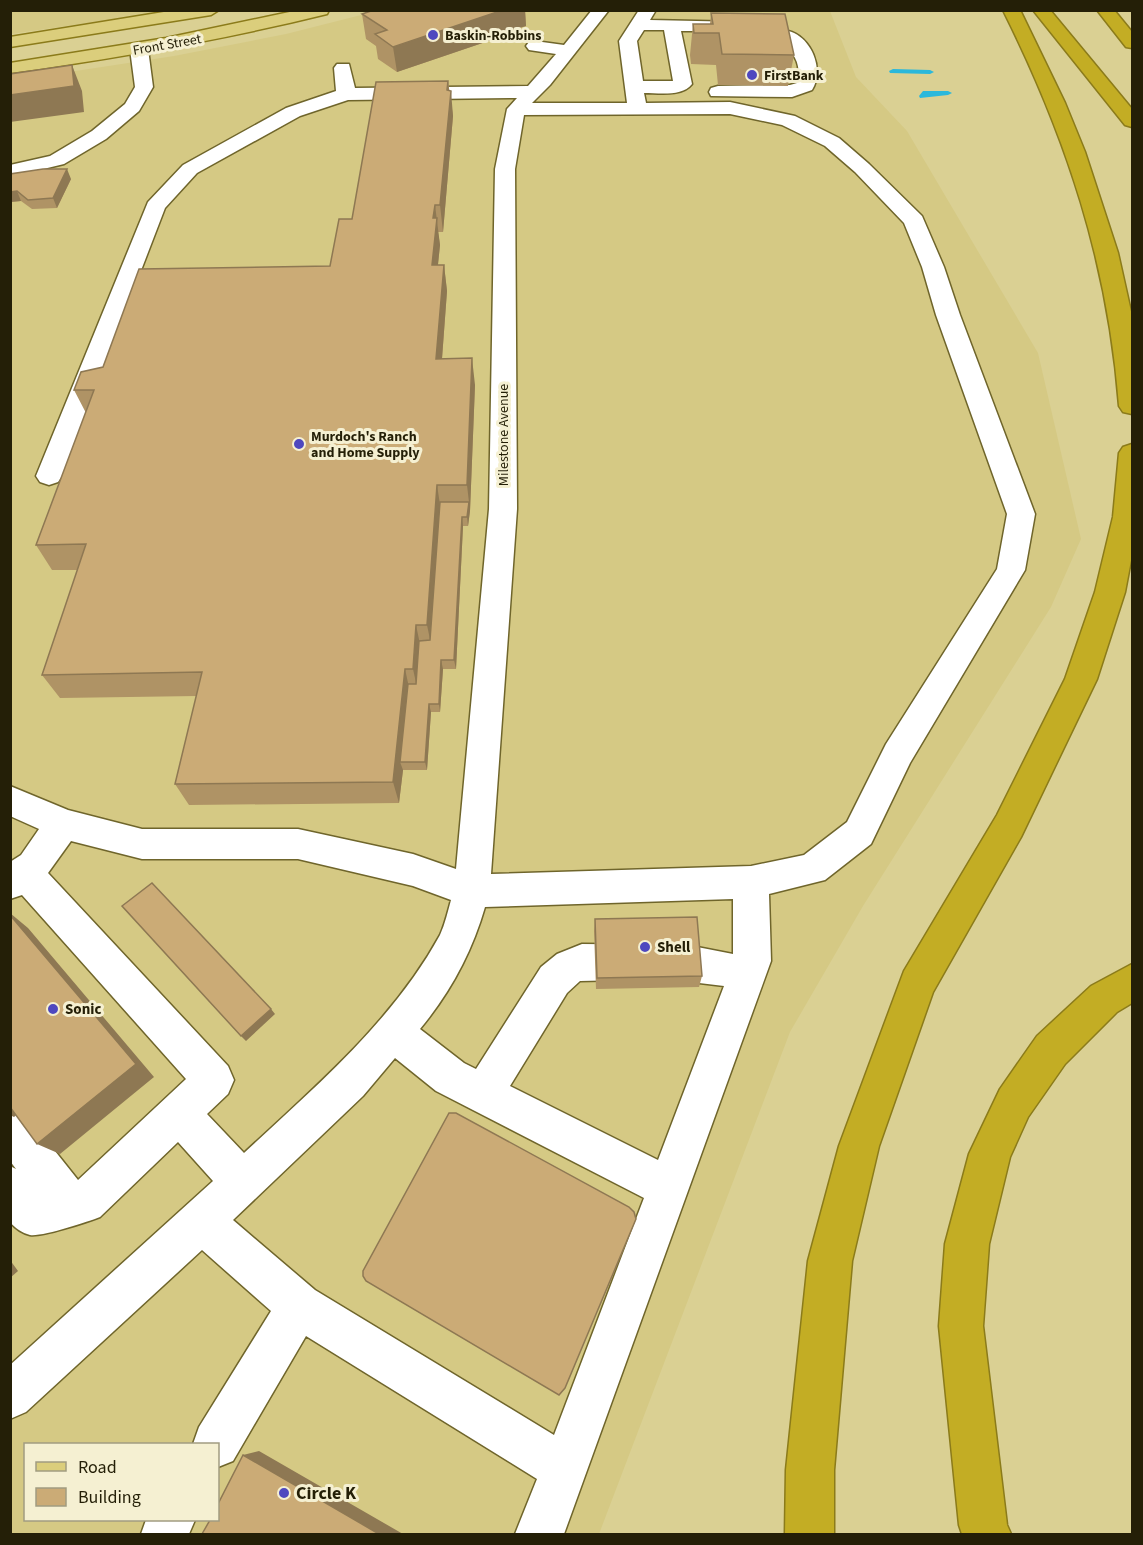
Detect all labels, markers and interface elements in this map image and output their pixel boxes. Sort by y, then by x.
place label: Baskin-Robbins [445,26,542,46]
marker: Baskin-Robbins [426,28,440,42]
street label: Front Street [131,29,203,61]
place label: FirstBank [764,66,824,86]
marker: FirstBank [745,68,759,82]
street label: Milestone Avenue [494,384,514,486]
place label: Murdoch's Ranch and Home Supply [311,427,420,463]
marker: Murdoch's Ranch and Home Supply [292,437,306,451]
place label: Shell [657,937,691,958]
marker: Shell [638,940,652,954]
place label: Sonic [65,999,101,1020]
marker: Sonic [46,1002,60,1016]
legend [24,1443,219,1521]
text: Road [78,1455,117,1480]
place label: Circle K [296,1481,357,1506]
text: Building [78,1485,141,1510]
marker: Circle K [277,1486,291,1500]

